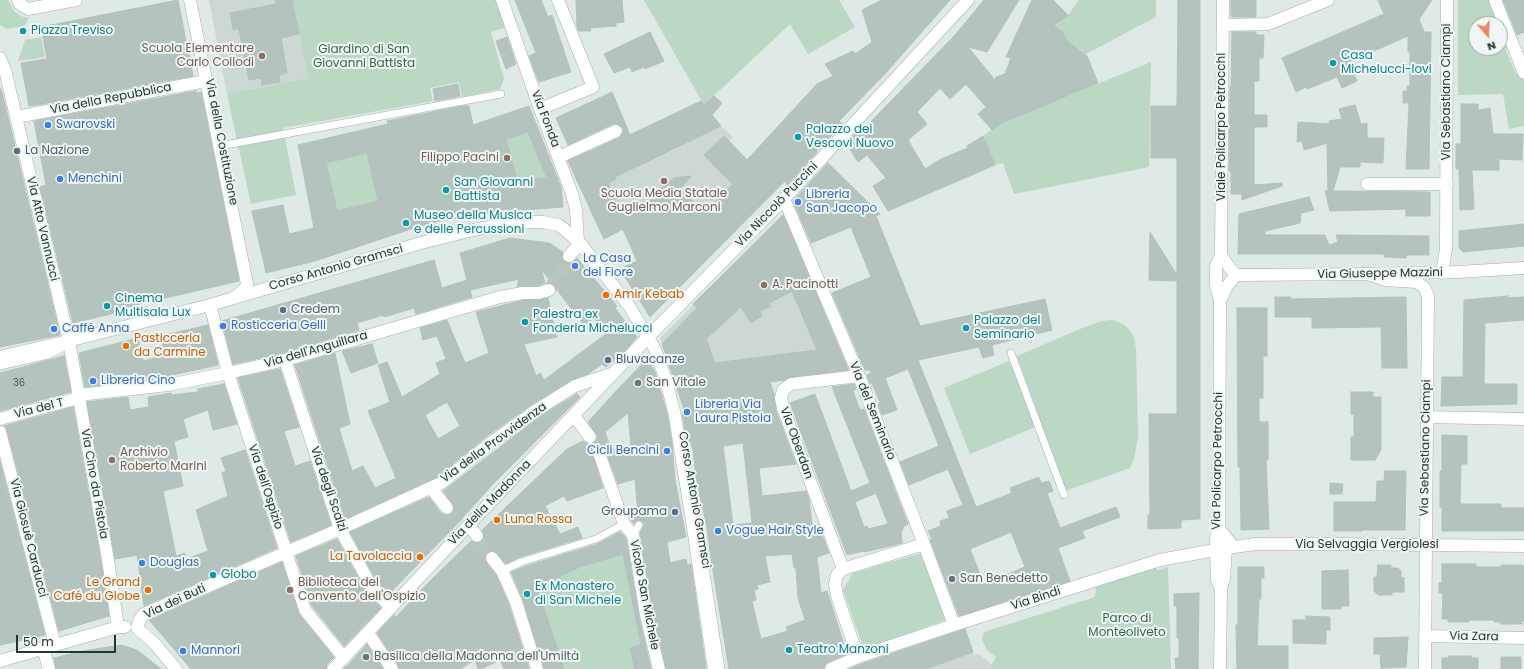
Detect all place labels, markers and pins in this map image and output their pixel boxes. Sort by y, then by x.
place label: Piazza Treviso [31,24,113,38]
marker: Piazza Treviso [18,26,28,36]
place label: Scuola Elementare Carlo Collodi [142,42,254,70]
place label: Casa Michelucci-Iovi [1341,49,1432,77]
marker: Scuola Elementare Carlo Collodi [257,51,267,61]
marker: Casa Michelucci-Iovi [1328,58,1338,68]
place label: Swarovski [56,118,115,132]
marker: Swarovski [43,120,53,130]
place label: Palazzo dei Vescovi Nuovo [806,123,894,151]
marker: Palazzo dei Vescovi Nuovo [793,132,803,142]
place label: La Nazione [25,144,89,158]
marker: La Nazione [12,146,22,156]
place label: Filippo Pacini [421,151,499,165]
marker: Filippo Pacini [502,153,512,163]
place label: Menchini [68,172,122,186]
marker: Menchini [55,174,65,184]
place label: San Giovanni Battista [454,176,533,204]
marker: Scuola Media Statale Guglielmo Marconi [659,176,669,186]
marker: San Giovanni Battista [441,185,451,195]
place label: Scuola Media Statale Guglielmo Marconi [601,187,727,215]
place label: Libreria San Jacopo [806,188,877,216]
marker: Libreria San Jacopo [793,197,803,207]
place label: Museo della Musica e delle Percussioni [414,209,532,237]
marker: Museo della Musica e delle Percussioni [401,218,411,228]
place label: La Casa del Fiore [583,252,633,280]
marker: La Casa del Fiore [570,261,580,271]
place label: A. Pacinotti [772,278,838,292]
marker: A. Pacinotti [759,280,769,290]
place label: Amir Kebab [614,288,684,302]
marker: Amir Kebab [601,290,611,300]
place label: Cinema Multisala Lux [115,292,191,320]
marker: Cinema Multisala Lux [102,301,112,311]
place label: Credem [291,303,340,317]
marker: Credem [278,305,288,315]
place label: Palestra ex Fonderia Michelucci [533,308,653,336]
place label: Palazzo del Seminario [974,314,1040,342]
marker: Palestra ex Fonderia Michelucci [520,317,530,327]
place label: Rosticceria Gelli [231,319,326,333]
marker: Rosticceria Gelli [218,321,228,331]
place label: Caffè Anna [62,322,129,336]
marker: Palazzo del Seminario [961,323,971,333]
marker: Caffè Anna [49,324,59,334]
place label: Pasticceria da Carmine [134,332,206,360]
marker: Pasticceria da Carmine [121,341,131,351]
place label: Bluvacanze [616,353,685,367]
marker: Bluvacanze [603,355,613,365]
place label: Libreria Cino [101,374,175,388]
marker: Libreria Cino [88,376,98,386]
place label: San Vitale [646,376,706,390]
marker: San Vitale [633,378,643,388]
place label: Libreria Via Laura Pistoia [695,398,771,426]
marker: Libreria Via Laura Pistoia [682,407,692,417]
place label: Cicli Bencini [587,444,659,458]
place label: Archivio Roberto Marini [120,446,207,474]
marker: Cicli Bencini [662,446,672,456]
marker: Archivio Roberto Marini [107,455,117,465]
place label: Groupama [601,505,667,519]
marker: Groupama [670,507,680,517]
place label: Luna Rossa [505,513,572,527]
marker: Luna Rossa [492,515,502,525]
place label: Vogue Hair Style [726,524,824,538]
marker: Vogue Hair Style [713,526,723,536]
place label: La Tavolaccia [330,550,412,564]
marker: La Tavolaccia [415,552,425,562]
place label: Douglas [150,556,199,570]
marker: Douglas [137,558,147,568]
place label: Globo [221,568,257,582]
marker: Globo [208,570,218,580]
place label: San Benedetto [960,572,1048,586]
marker: San Benedetto [947,574,957,584]
place label: Le Grand Café du Globe [54,576,140,604]
place label: Biblioteca del Convento dell'Ospizio [298,576,426,604]
place label: Ex Monastero di San Michele [535,580,621,608]
marker: Le Grand Café du Globe [143,585,153,595]
marker: Biblioteca del Convento dell'Ospizio [285,585,295,595]
marker: Ex Monastero di San Michele [522,589,532,599]
place label: Teatro Manzoni [797,643,889,657]
place label: Mannori [191,644,240,658]
marker: Teatro Manzoni [784,645,794,655]
marker: Mannori [178,646,188,656]
place label: Basilica della Madonna dell'Umiltà [374,650,579,664]
marker: Basilica della Madonna dell'Umiltà [361,652,371,662]

